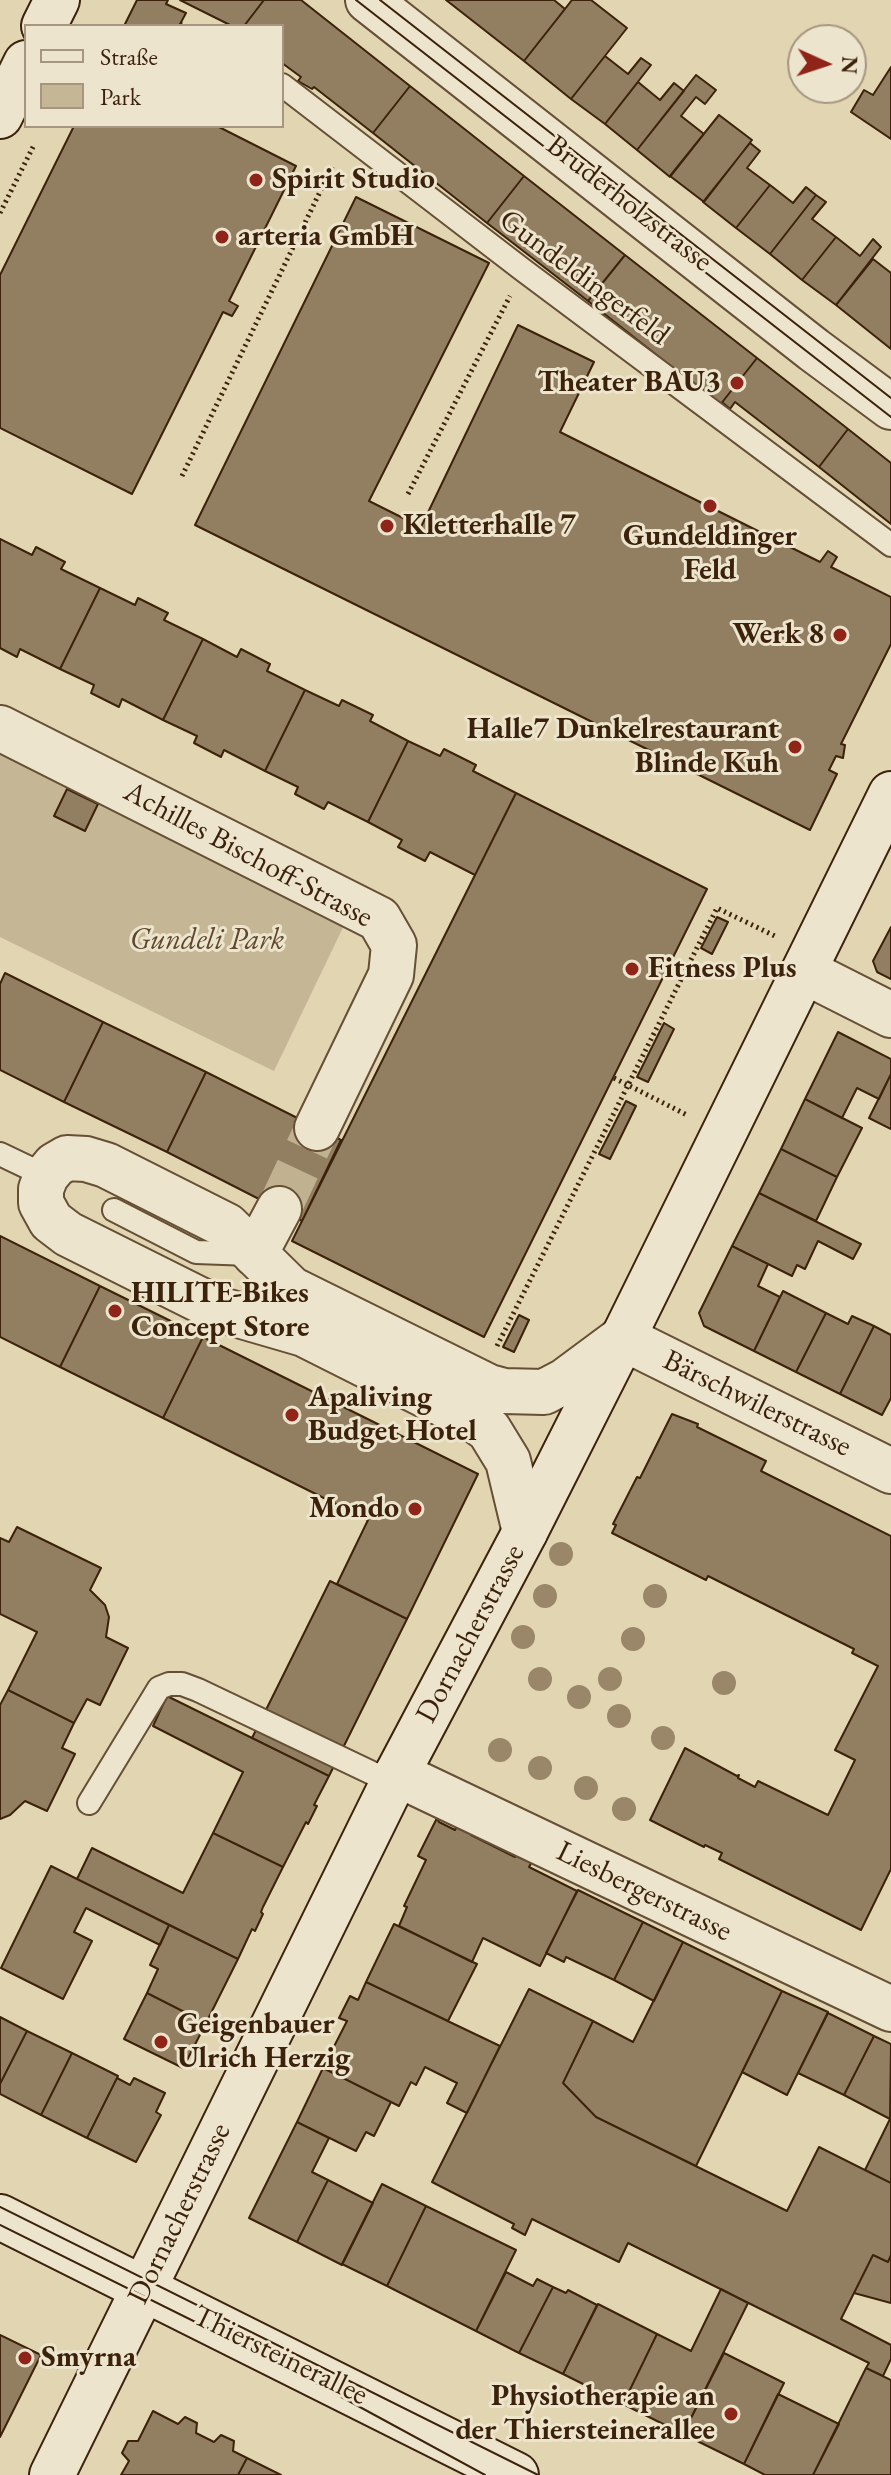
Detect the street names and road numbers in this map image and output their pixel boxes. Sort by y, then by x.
street label: Bruderholzstrasse [539,128,719,280]
street label: Gundeldingerfeld [492,202,676,354]
street label: Achilles Bischoff-Strasse [117,774,379,936]
street label: Bärschwilerstrasse [657,1343,857,1465]
street label: Dornacherstrasse [409,1539,533,1729]
street label: Liesbergerstrasse [551,1834,737,1950]
street label: Dornacherstrasse [121,2118,239,2310]
street label: Thiersteinerallee [187,2298,373,2414]

